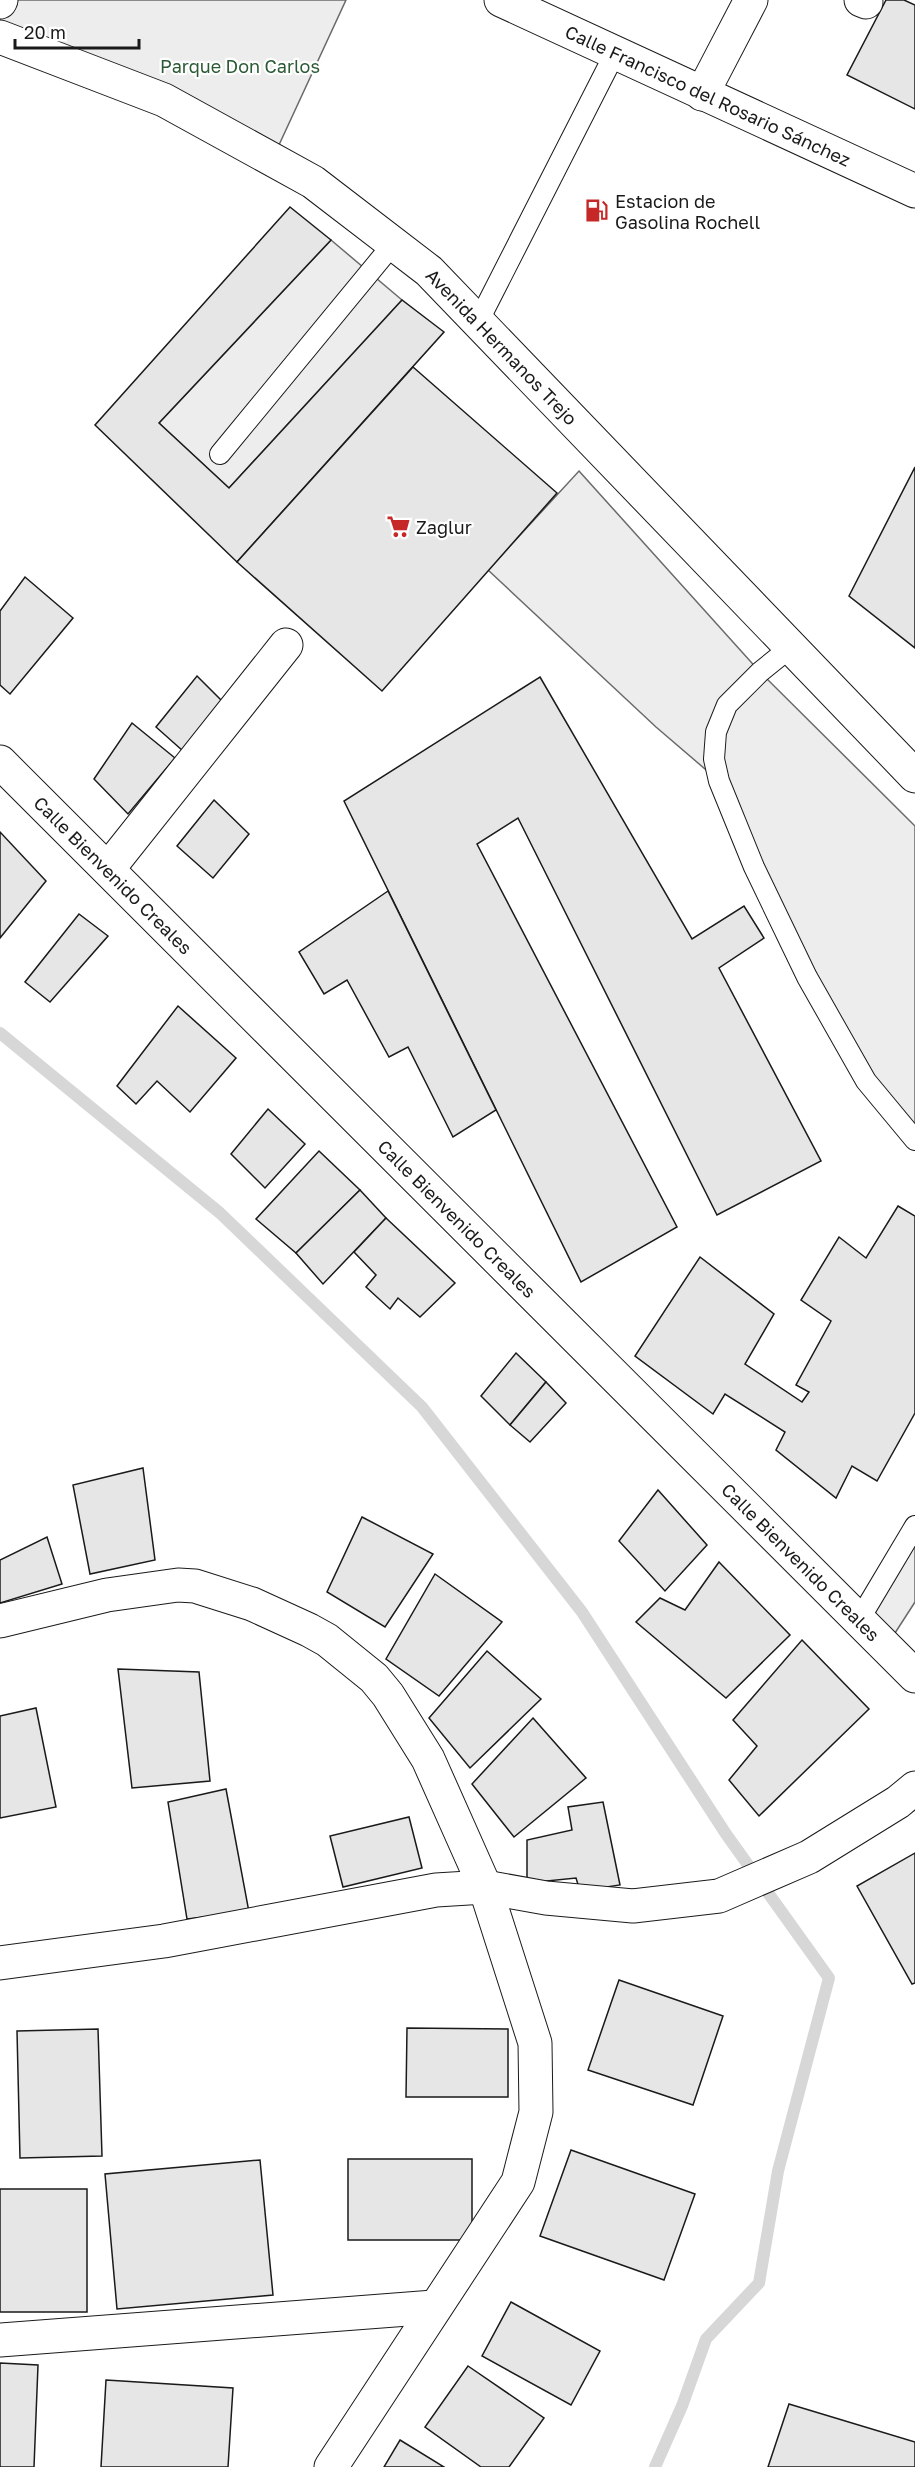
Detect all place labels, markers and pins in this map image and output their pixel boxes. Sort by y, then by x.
place label: Estacion de Gasolina Rochell [615,190,760,233]
fuel station icon: Estacion de Gasolina Rochell [584,198,610,224]
supermarket icon: Zaglur [385,514,411,540]
place label: Zaglur [416,516,472,538]

